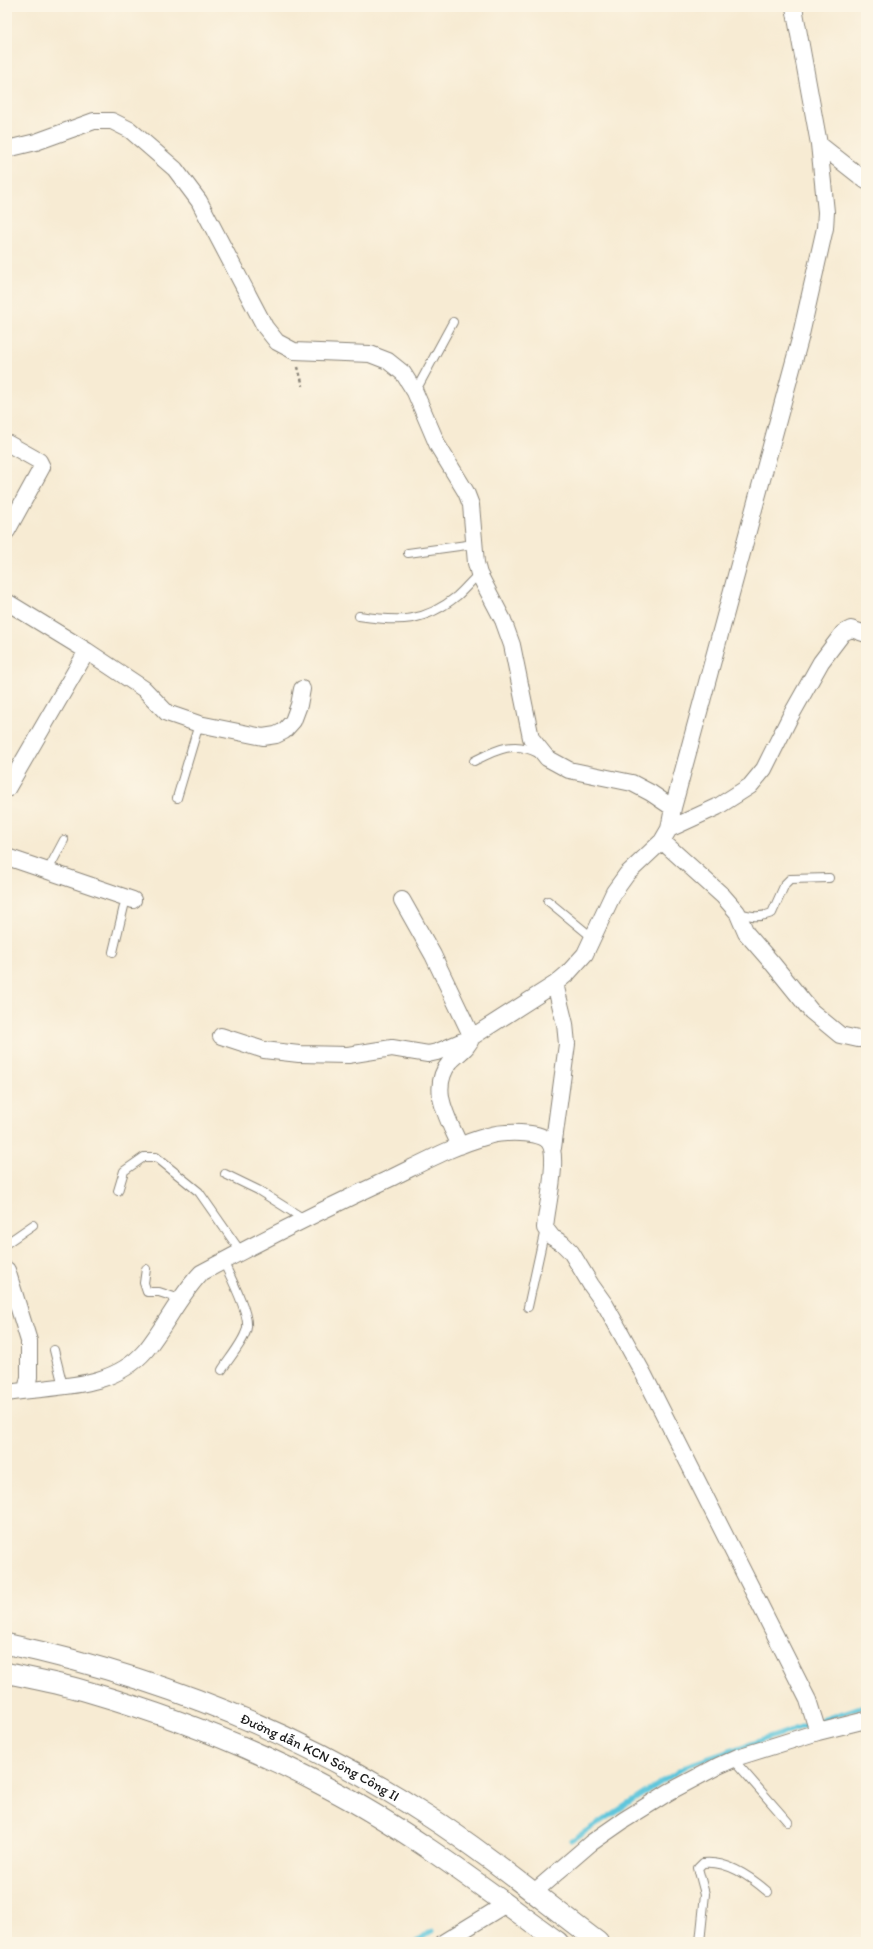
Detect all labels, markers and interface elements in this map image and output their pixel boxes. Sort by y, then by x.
street label: Đường dẫn KCN Sông Công II [238,1710,403,1805]

